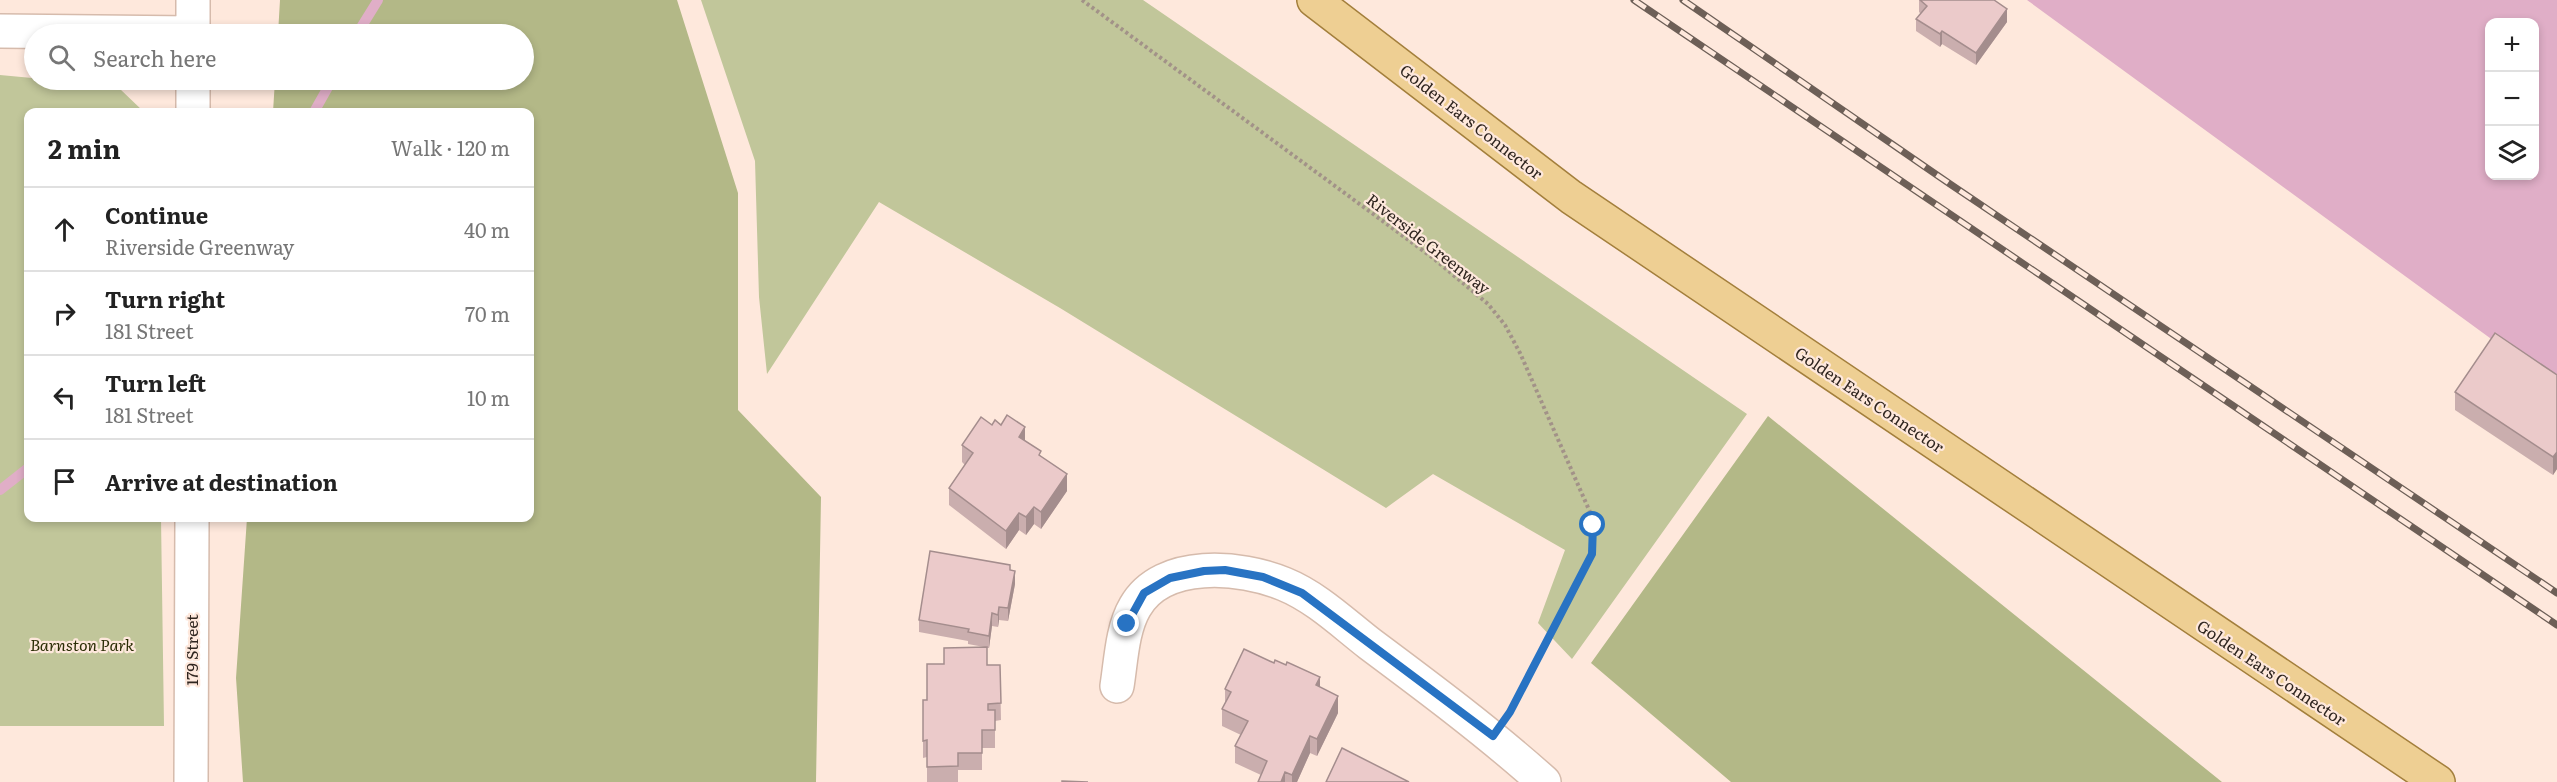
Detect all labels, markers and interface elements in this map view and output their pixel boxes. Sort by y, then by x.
map controls [2485,18,2539,180]
button: + [2485,18,2539,72]
search box [24,24,534,90]
icon: search [45,41,78,74]
text: Search here [93,41,216,74]
street label: Golden Ears Connector [1396,58,1549,185]
button: − [2485,72,2539,126]
button: layers [2485,126,2539,180]
text: 2 min [48,128,121,167]
text: Walk · 120 m [391,132,510,162]
street label: Riverside Greenway [1362,187,1497,300]
text: Continue [105,198,208,231]
icon: ahead [48,213,81,246]
text: 40 m [464,214,510,244]
text: Riverside Greenway [105,231,294,261]
text: Turn right [105,282,225,315]
icon: right [48,297,81,330]
text: 70 m [465,298,510,328]
text: 181 Street [105,315,194,345]
street label: Golden Ears Connector [1791,340,1950,458]
text: Turn left [105,366,206,399]
icon: left [48,381,81,414]
text: 10 m [467,382,510,412]
text: 181 Street [105,399,194,429]
icon: arrive [48,465,81,498]
text: Arrive at destination [105,465,338,498]
route start [1579,511,1605,537]
route end [1113,610,1139,636]
street label: Golden Ears Connector [2193,613,2352,731]
street label: 179 Street [179,614,203,686]
park label: Barnston Park [30,632,134,656]

